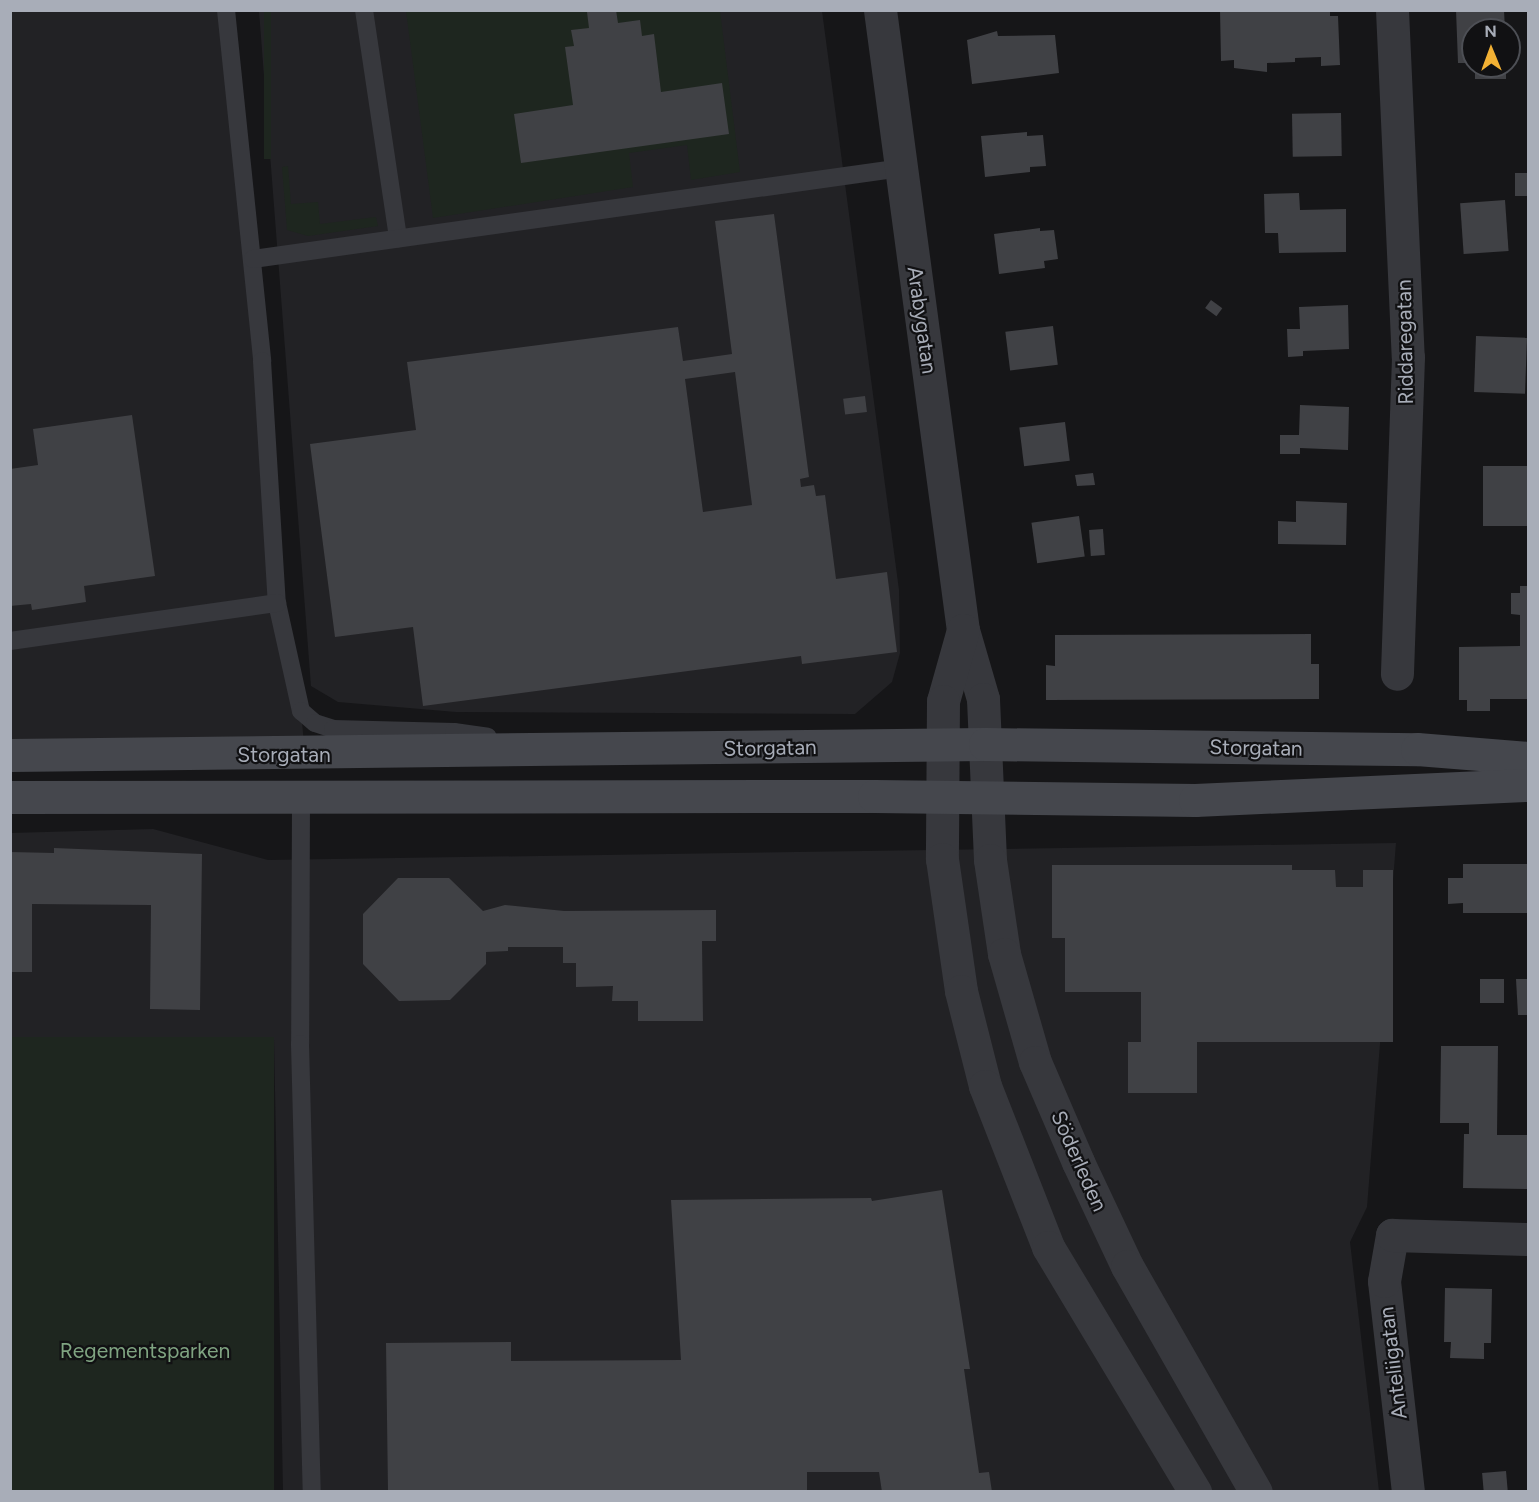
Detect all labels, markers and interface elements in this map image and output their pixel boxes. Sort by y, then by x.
north arrow [1461,18,1521,78]
text: N [1484,22,1497,41]
street label: Arabygatan [902,265,942,375]
street label: Riddaregatan [1391,279,1419,405]
street label: Storgatan [723,735,817,761]
street label: Storgatan [1209,735,1303,761]
street label: Storgatan [237,742,331,768]
street label: Söderleden [1046,1107,1112,1215]
street label: Anteliigatan [1374,1305,1412,1421]
park label: Regementsparken [60,1338,230,1364]

